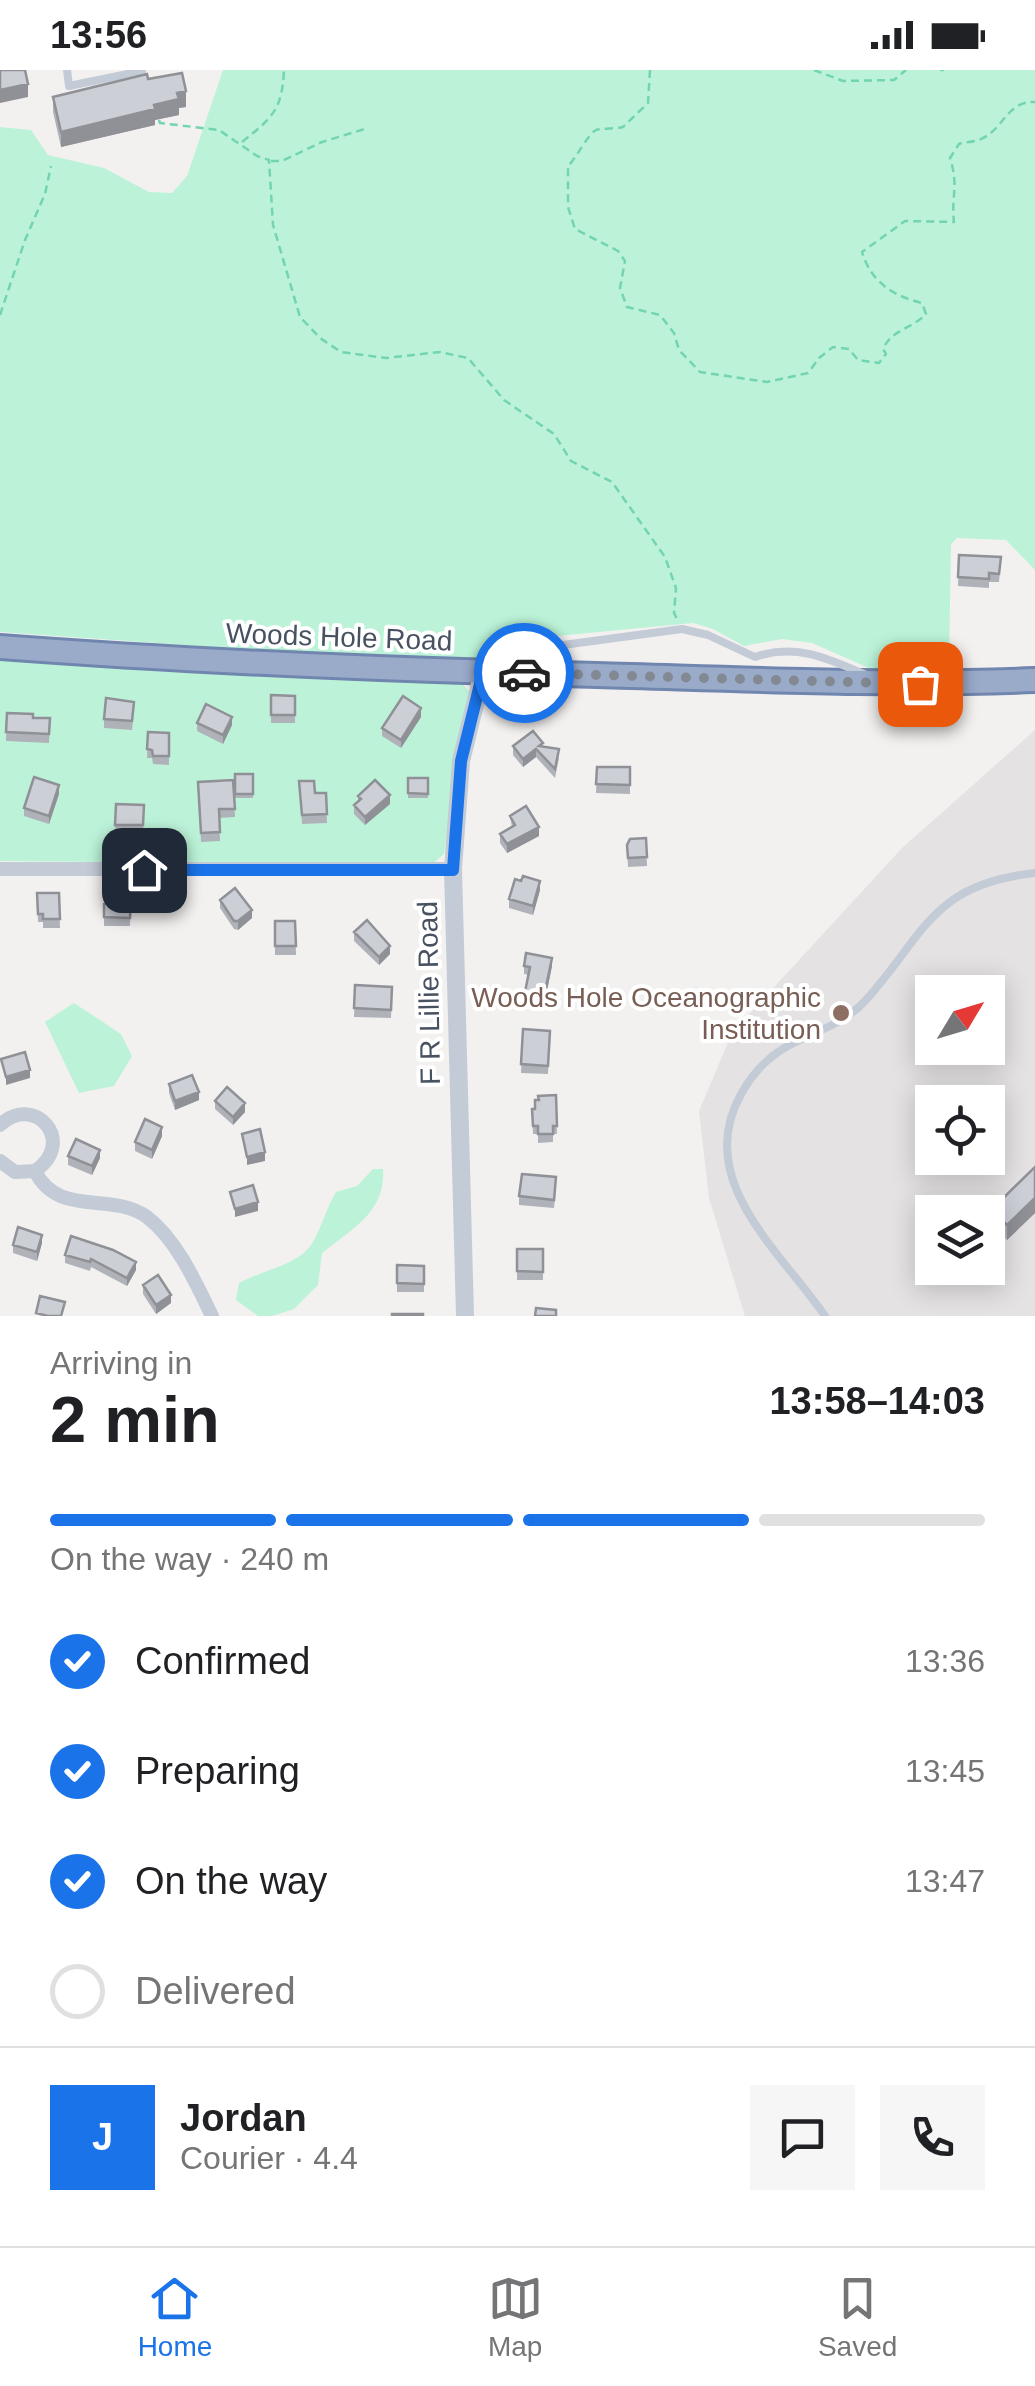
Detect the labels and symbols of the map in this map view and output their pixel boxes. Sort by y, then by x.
street label: Woods Hole Road [225,618,453,656]
courier [474,623,574,723]
pin [878,642,963,727]
pin [102,828,187,913]
street label: F R Lillie Road [412,901,446,1085]
north arrow [915,975,1005,1065]
place label: Woods Hole Oceanographic Institution [471,982,821,1045]
marker: Woods Hole Oceanographic Institution [830,1002,852,1024]

